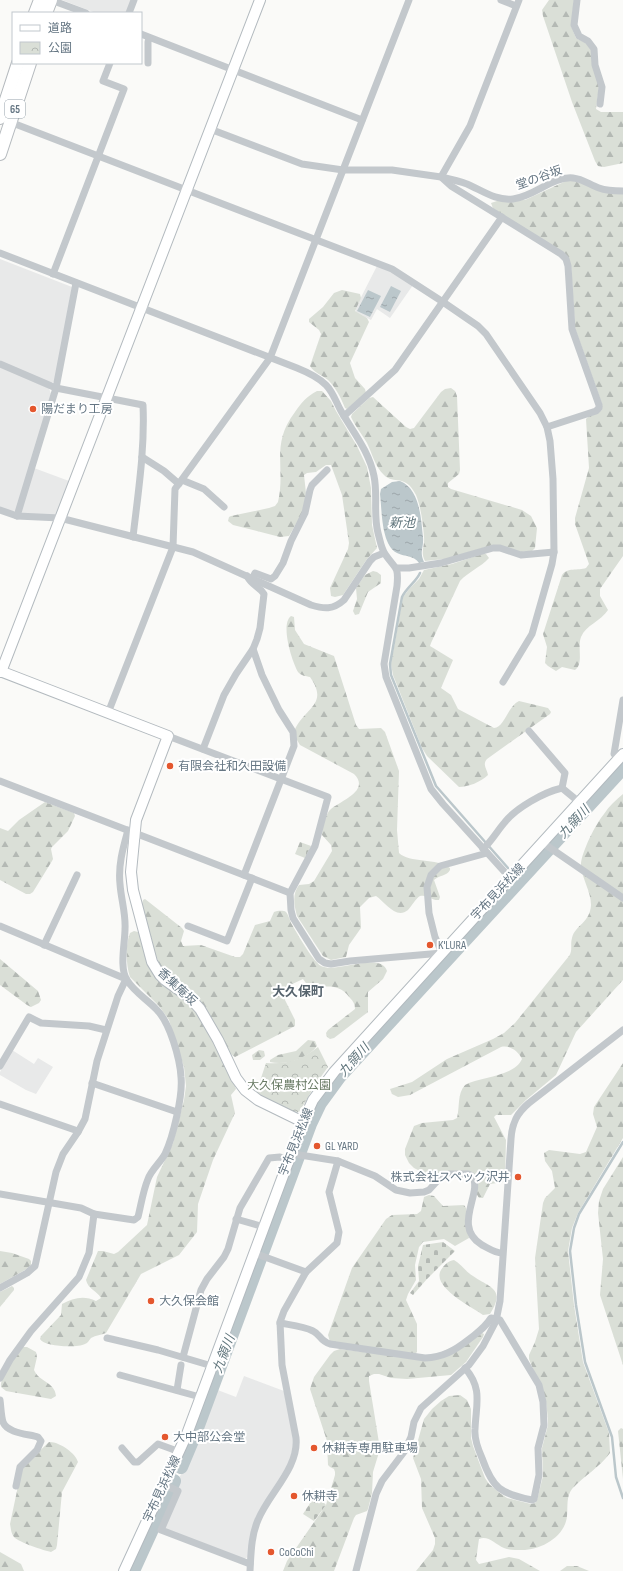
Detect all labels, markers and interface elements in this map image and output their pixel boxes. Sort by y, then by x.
legend [12,12,142,64]
text: 道路 [48,21,72,36]
text: 公園 [48,41,72,56]
road number: 65 [5,100,25,118]
street label: 堂の谷坂 [514,163,564,193]
place label: 陽だまり工房 [41,402,113,417]
marker: 陽だまり工房 [28,404,38,414]
water label: 新池 [389,515,417,531]
place label: 有限会社和久田設備 [178,759,286,774]
marker: 有限会社和久田設備 [165,761,175,771]
water label: 九領川 [555,801,595,842]
street label: 宇布見浜松線 [468,861,528,923]
place label: K'LURA [438,938,467,953]
marker: K'LURA [425,940,435,950]
street label: 香集庵坂 [154,965,200,1009]
district label: 大久保町 [272,984,324,1000]
water label: 九領川 [335,1039,374,1080]
park label: 大久保農村公園 [247,1078,331,1093]
street label: 宇布見浜松線 [276,1106,316,1178]
place label: GL YARD [325,1139,359,1154]
marker: GL YARD [312,1141,322,1151]
place label: 株式会社スペック沢井 [391,1170,510,1185]
marker: 株式会社スペック沢井 [513,1172,523,1182]
place label: 大久保会館 [159,1294,219,1309]
marker: 大久保会館 [146,1296,156,1306]
water label: 九領川 [210,1331,239,1375]
place label: 大中部公会堂 [173,1430,245,1445]
marker: 大中部公会堂 [160,1432,170,1442]
place label: 休耕寺専用駐車場 [322,1441,418,1456]
marker: 休耕寺専用駐車場 [309,1443,319,1453]
street label: 宇布見浜松線 [140,1453,184,1525]
place label: 休耕寺 [302,1489,338,1504]
marker: 休耕寺 [289,1491,299,1501]
place label: CoCoChi [279,1545,314,1560]
marker: CoCoChi [266,1547,276,1557]

